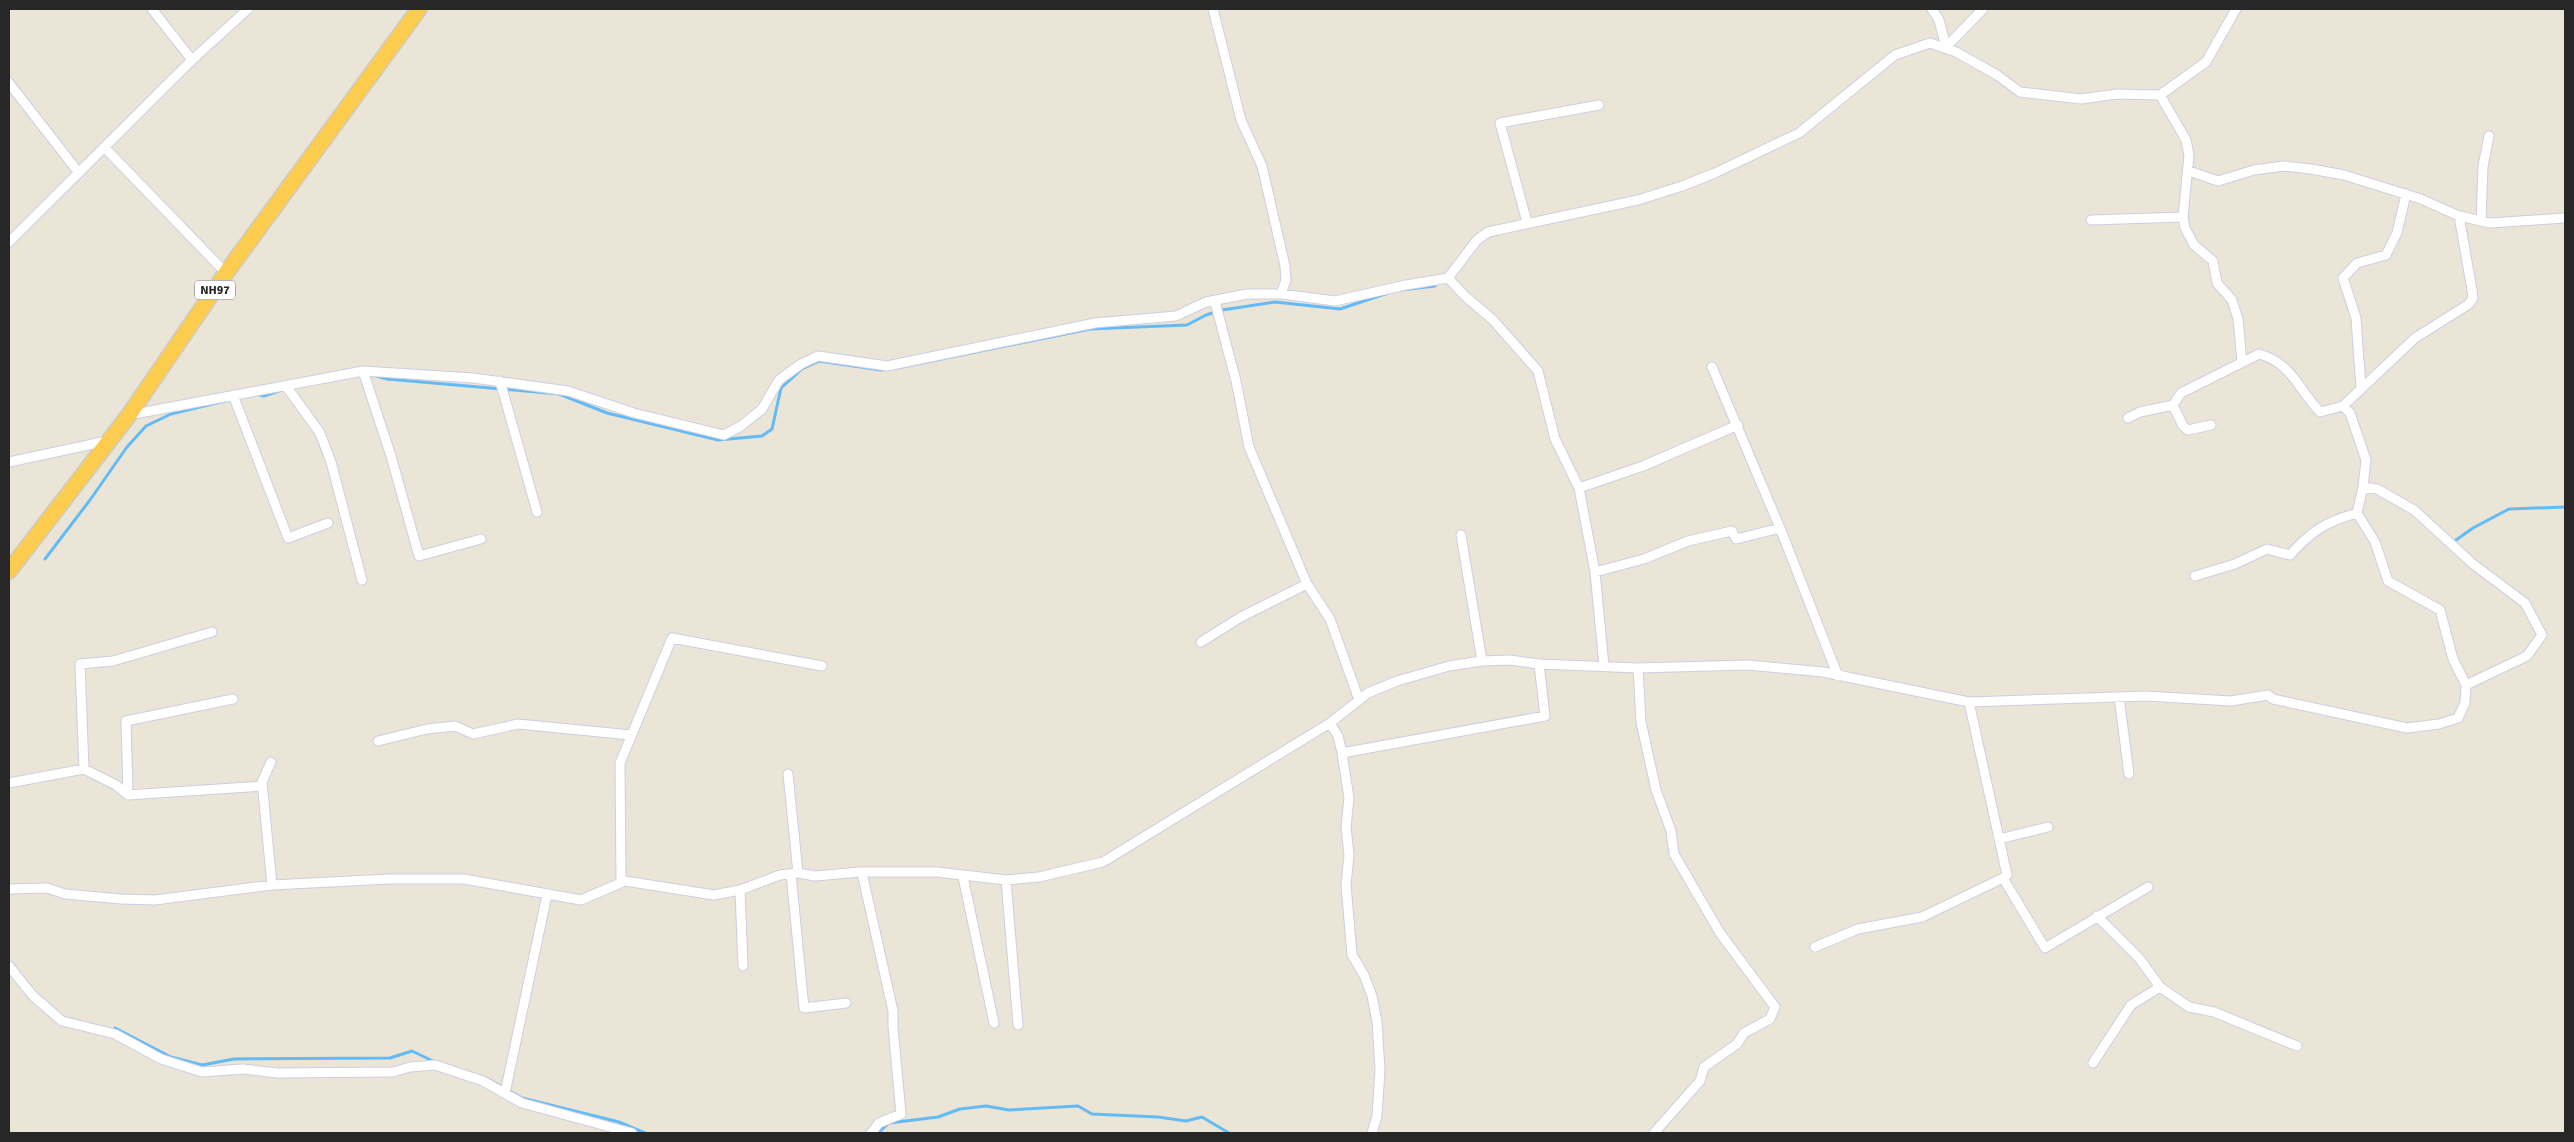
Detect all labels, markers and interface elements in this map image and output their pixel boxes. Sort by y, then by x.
road number: NH97 [195,280,235,300]

